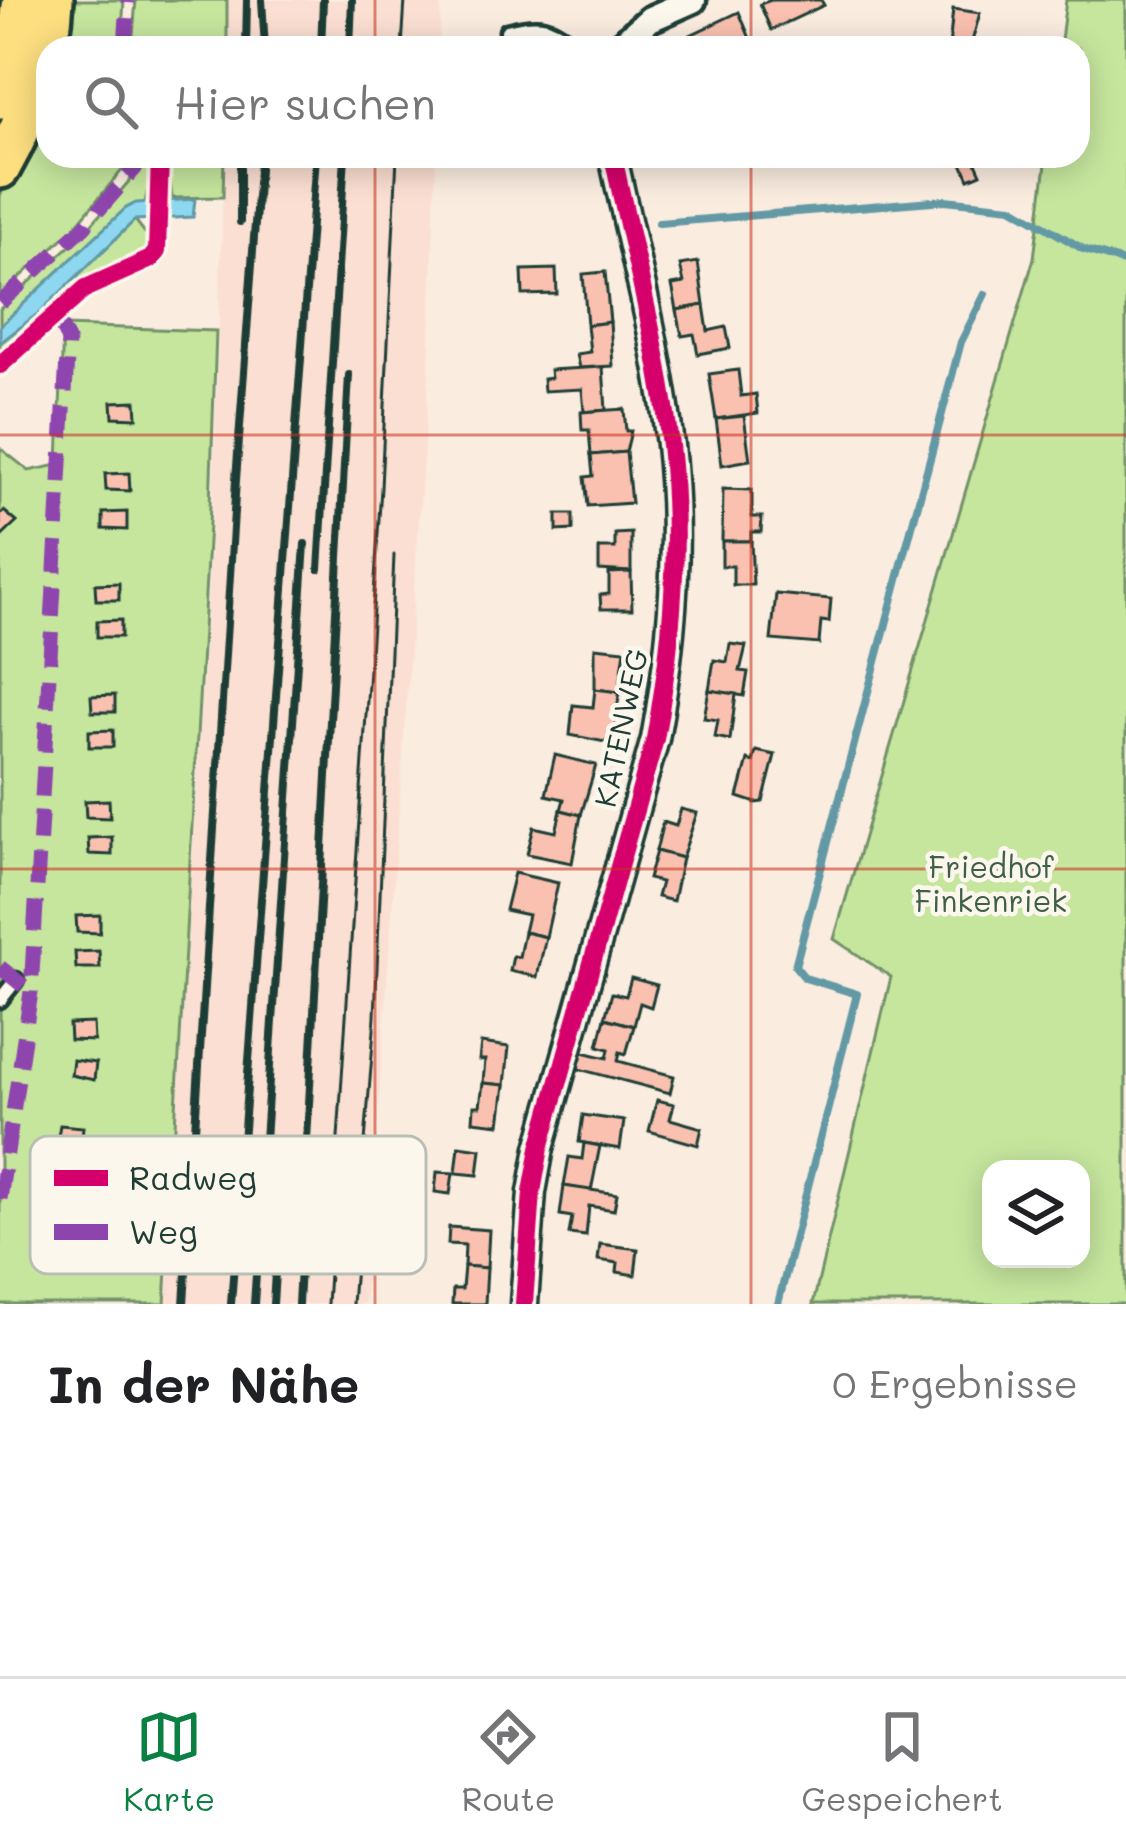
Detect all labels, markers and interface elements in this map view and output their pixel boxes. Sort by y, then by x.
search box [36,36,1090,168]
icon: search [78,69,144,135]
text: Hier suchen [174,73,436,131]
street label: KATENWEG [584,645,656,810]
park label: Friedhof Finkenriek [915,846,1067,920]
legend [30,1136,426,1274]
text: Radweg [129,1155,257,1198]
map controls [982,1160,1090,1268]
button: layers [982,1160,1090,1268]
text: Weg [129,1209,198,1252]
text: In der Nähe [48,1349,359,1416]
text: 0 Ergebnisse [832,1357,1078,1408]
tab: Karte [123,1704,215,1819]
tab: Route [462,1704,555,1819]
tab: Gespeichert [802,1704,1003,1819]

